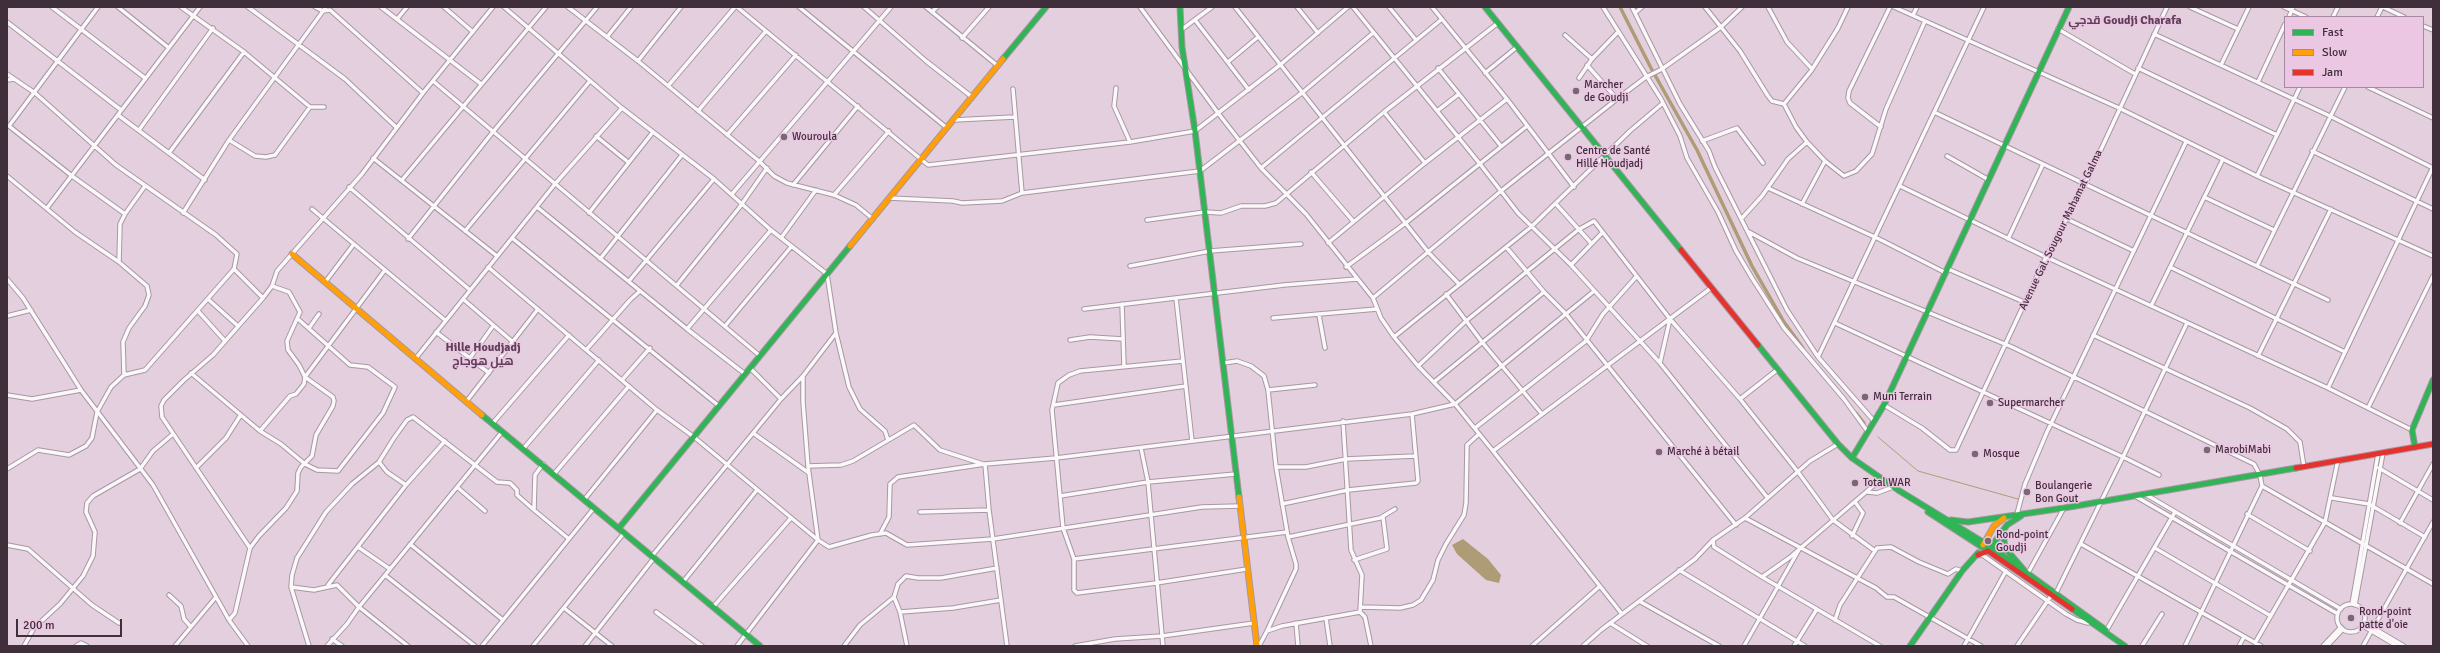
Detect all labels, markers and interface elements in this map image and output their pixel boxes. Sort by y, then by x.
district label: قدجي Goudji Charafa [2068,14,2182,28]
legend [2284,16,2424,88]
text: Fast [2322,25,2343,40]
text: Slow [2322,45,2347,60]
text: Jam [2322,65,2343,80]
place label: Marcher de Goudji [1584,78,1628,104]
marker: Marcher de Goudji [1571,86,1581,96]
place label: Wouroula [792,130,837,144]
marker: Wouroula [779,132,789,142]
place label: Centre de Santé Hillé Houdjadj [1576,144,1650,170]
street label: Avenue Gal. Sougour Mahamat Galma [2016,148,2106,312]
marker: Centre de Santé Hillé Houdjadj [1563,152,1573,162]
district label: Hille Houdjadj هيل هوجاج [445,341,521,369]
place label: Muni Terrain [1873,390,1932,404]
marker: Muni Terrain [1860,392,1870,402]
place label: Supermarcher [1998,396,2064,410]
marker: Supermarcher [1985,398,1995,408]
place label: MarobiMabi [2215,443,2271,457]
place label: Marché à bétail [1667,445,1739,459]
marker: MarobiMabi [2202,445,2212,455]
marker: Marché à bétail [1654,447,1664,457]
place label: Mosque [1983,447,2020,461]
marker: Mosque [1970,449,1980,459]
place label: Total WAR [1863,476,1911,490]
marker: Total WAR [1850,478,1860,488]
place label: Boulangerie Bon Gout [2035,479,2092,505]
marker: Boulangerie Bon Gout [2022,487,2032,497]
place label: Rond-point Goudji [1996,528,2048,554]
marker: Rond-point Goudji [1983,536,1993,546]
place label: Rond-point patte d'oie [2359,605,2411,631]
scale bar [18,611,124,637]
marker: Rond-point patte d'oie [2346,613,2356,623]
text: 200 m [23,618,55,633]

